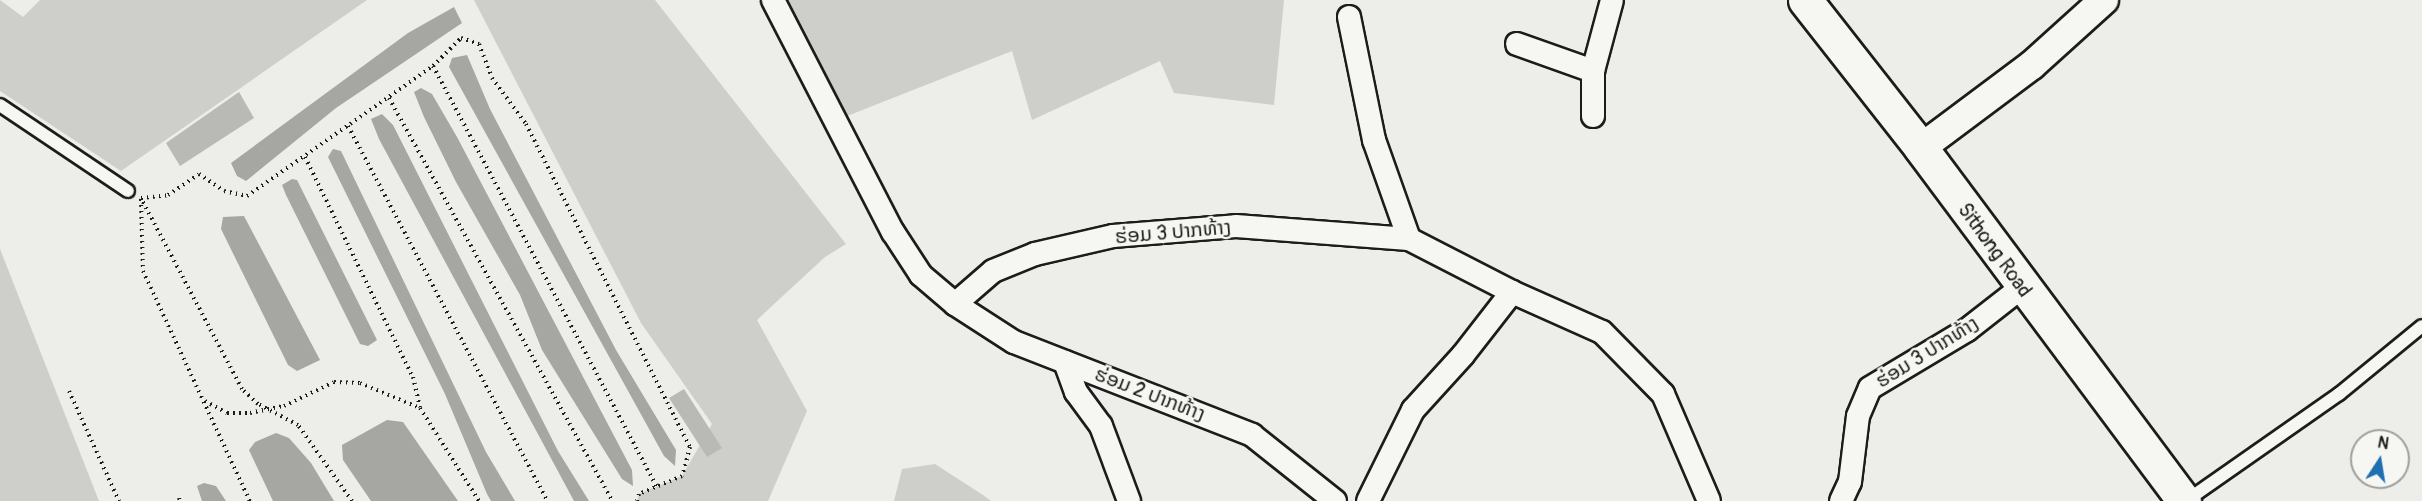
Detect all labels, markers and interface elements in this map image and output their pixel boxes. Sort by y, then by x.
street label: Sithong Road [1953,198,2037,302]
street label: ຮ່ອມ 3 ປາກທ້າງ [1114,215,1232,249]
street label: ຮ່ອມ 3 ປາກທ້າງ [1871,311,1983,393]
street label: ຮ່ອມ 2 ປາກທ້າງ [1091,362,1209,426]
north arrow [2350,429,2410,489]
text: N [2376,432,2391,454]

